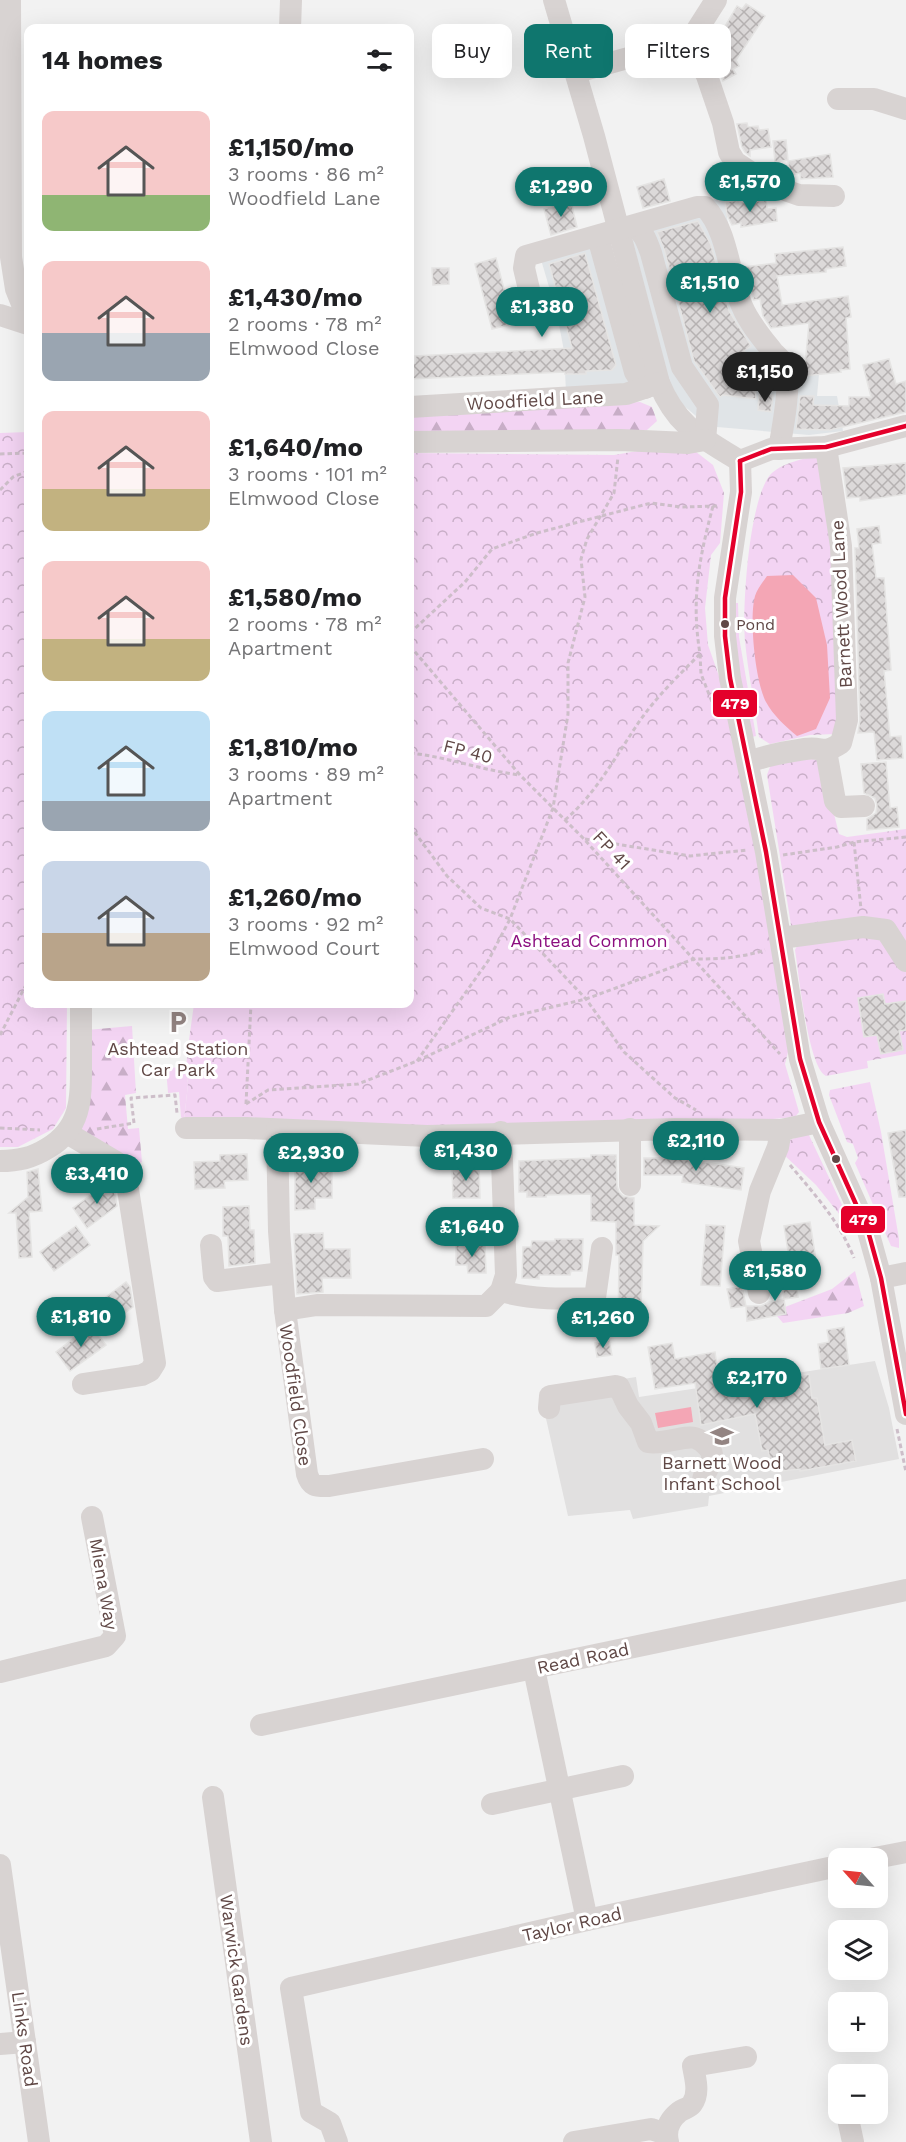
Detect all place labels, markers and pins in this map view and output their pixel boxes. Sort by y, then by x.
pin: £1,570 [701,162,799,213]
pin: £1,290 [512,167,610,218]
pin: £1,510 [661,263,759,314]
pin: £1,380 [493,287,591,338]
pin: £1,150 [716,352,814,403]
place label: Pond [736,615,775,634]
marker: Pond [719,618,731,630]
parking icon: Ashtead Station Car Park [165,1009,191,1035]
place label: Ashtead Station Car Park [107,1038,249,1080]
pin: £2,110 [647,1121,745,1172]
pin: £1,430 [417,1131,515,1182]
pin: £2,930 [262,1133,360,1184]
unlabelled marker [830,1153,842,1165]
pin: £3,410 [48,1154,146,1205]
pin: £1,640 [423,1207,521,1258]
pin: £1,580 [726,1251,824,1302]
pin: £1,810 [32,1297,130,1348]
pin: £1,260 [554,1298,652,1349]
pin: £2,170 [708,1358,806,1409]
school or university icon: Barnett Wood Infant School [709,1423,735,1449]
place label: Barnett Wood Infant School [662,1452,782,1494]

